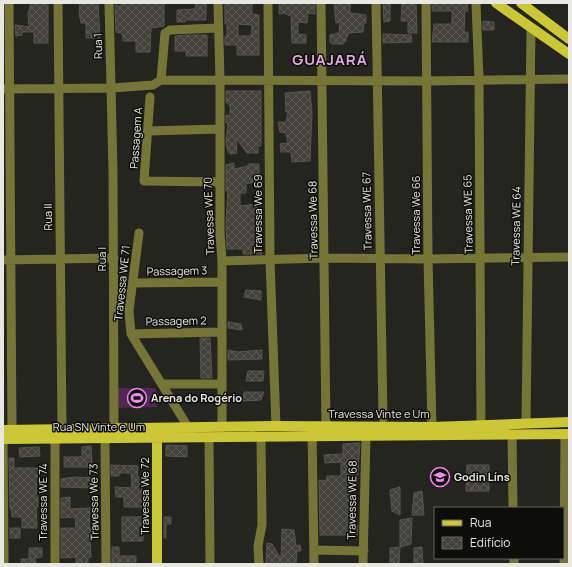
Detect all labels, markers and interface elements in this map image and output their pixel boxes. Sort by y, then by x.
street label: Rua 1 [90,33,105,59]
district label: GUAJARÁ [292,49,368,70]
street label: Passagem A [126,107,145,169]
street label: Travessa WE 67 [358,172,375,250]
street label: Travessa We 69 [250,174,265,254]
street label: Travessa WE 65 [459,174,476,254]
street label: Travessa We 66 [408,175,423,255]
street label: Travessa WE 70 [200,177,217,255]
street label: Travessa We 68 [304,180,321,260]
street label: Travessa WE 64 [507,186,524,266]
street label: Rua II [40,203,55,231]
street label: Travessa WE 71 [110,244,133,321]
street label: Rua I [94,247,109,271]
street label: Passagem 3 [147,262,207,279]
street label: Passagem 2 [145,312,206,329]
sports icon: Arena do Rogério [126,387,148,409]
place label: Arena do Rogério [151,390,242,405]
street label: Travessa Vinte e Um [328,406,430,421]
street label: Rua SN Vinte e Um [53,419,145,434]
street label: Travessa We 72 [137,457,152,535]
street label: Travessa WE 68 [343,460,360,540]
street label: Travessa WE 74 [35,463,50,541]
street label: Travessa We 73 [85,463,102,541]
school or university icon: Godin Líns [429,466,451,488]
place label: Godin Líns [454,469,510,484]
legend [434,507,564,559]
text: Rua [470,514,491,531]
text: Edifício [470,534,510,551]

